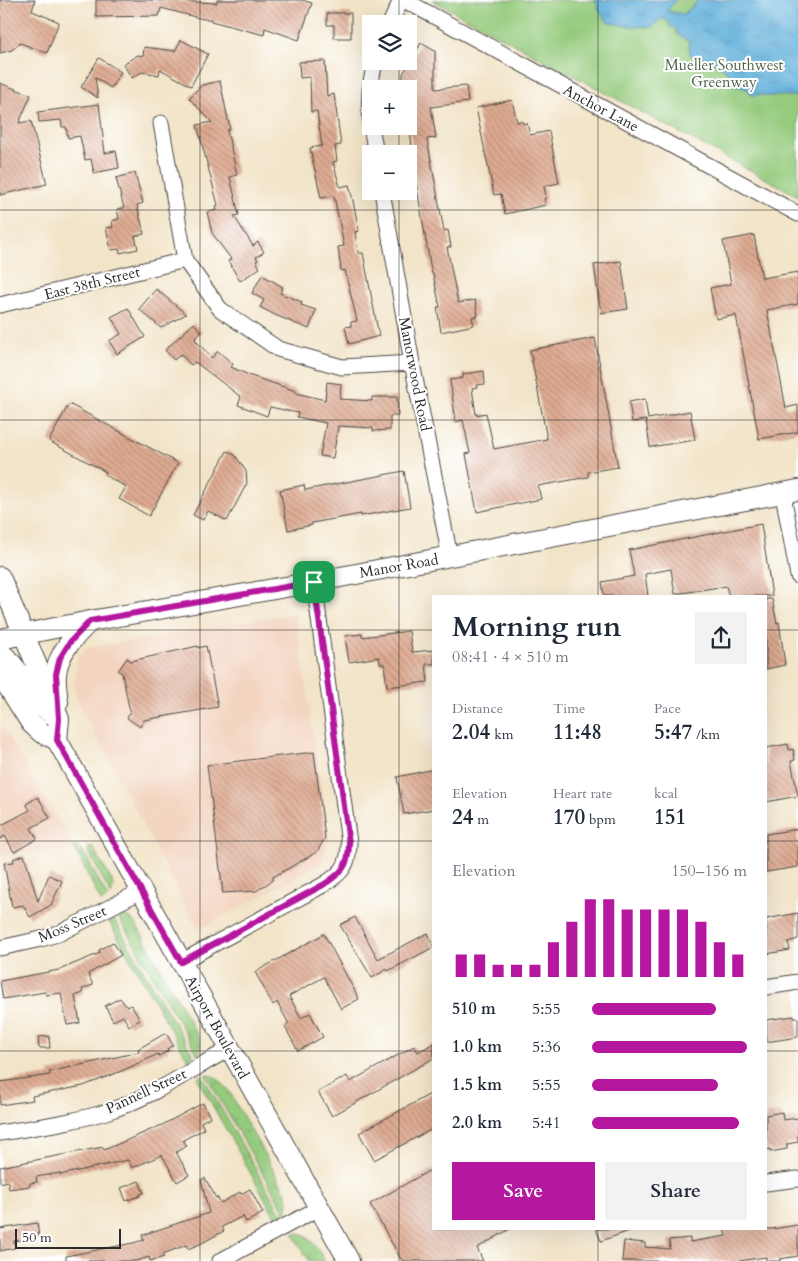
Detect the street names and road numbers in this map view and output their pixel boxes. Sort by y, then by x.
street label: Anchor Lane [560,80,642,136]
street label: East 38th Street [42,261,142,305]
street label: Manorwood Road [394,315,436,433]
street label: Manor Road [358,549,440,583]
street label: Moss Street [35,901,109,947]
street label: Airport Boulevard [180,972,254,1082]
street label: Pannell Street [102,1063,190,1118]

